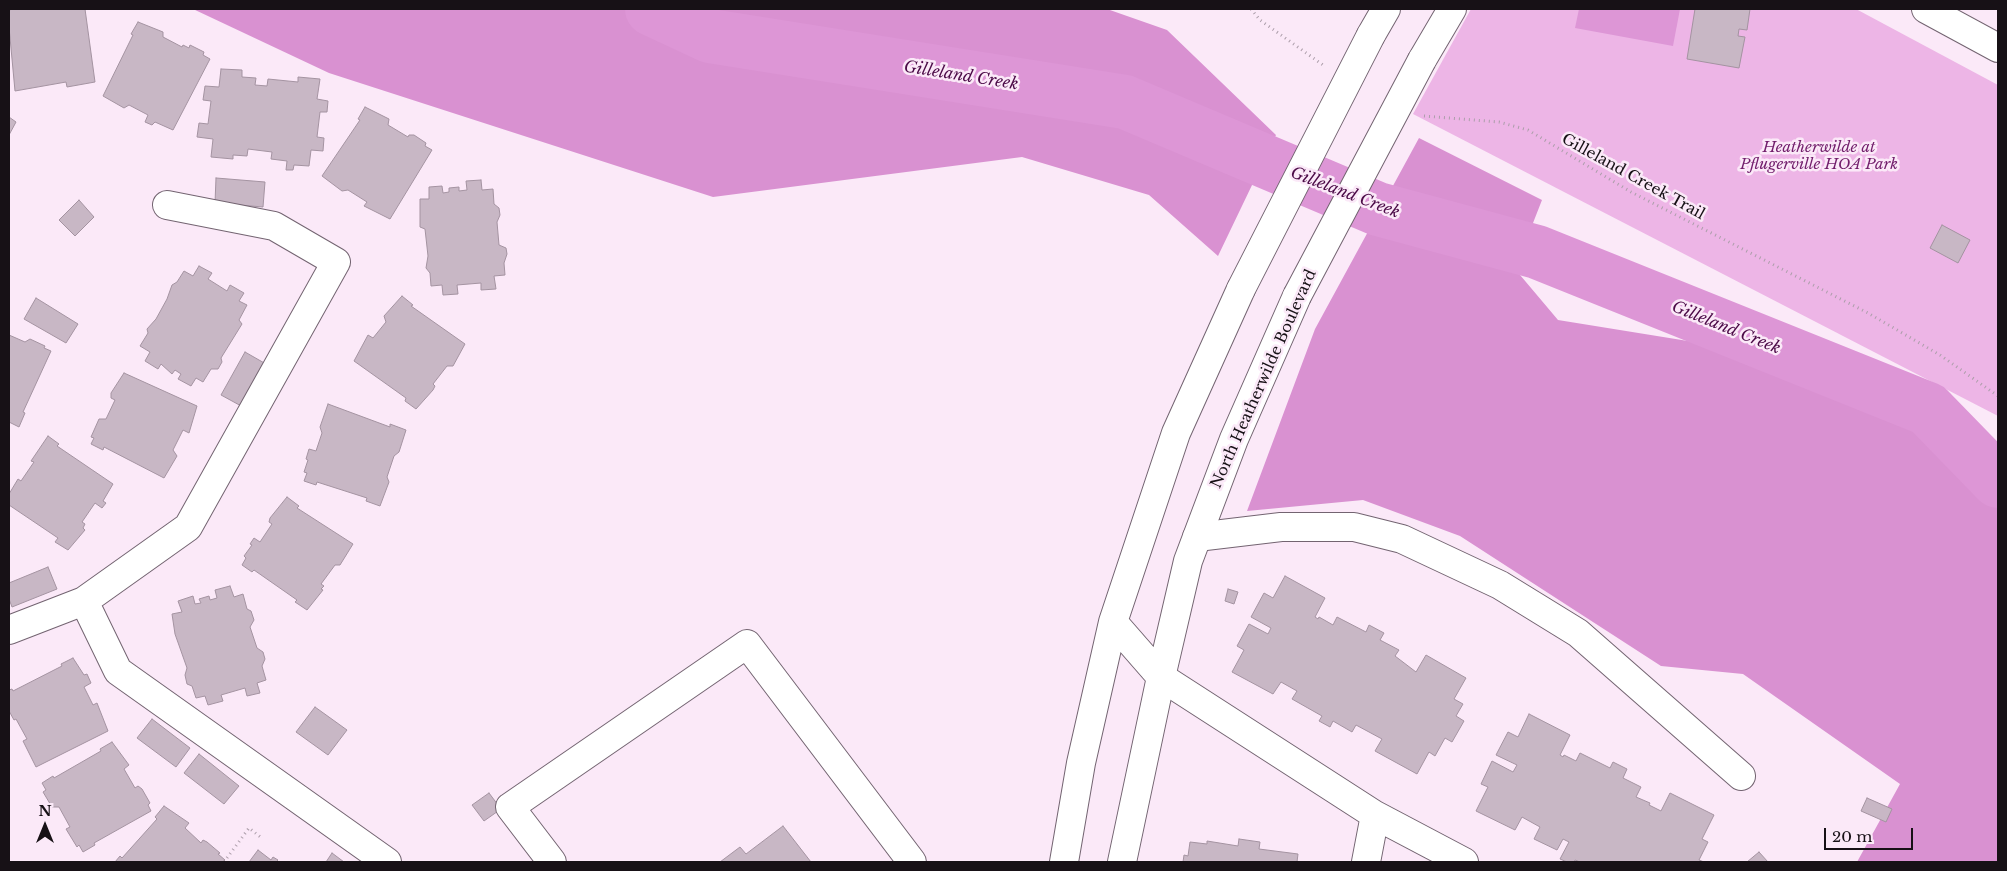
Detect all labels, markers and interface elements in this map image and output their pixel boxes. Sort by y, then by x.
water label: Gilleland Creek [902,57,1020,95]
street label: Gilleland Creek Trail [1558,130,1708,224]
park label: Heatherwilde at Pflugerville HOA Park [1740,139,1898,174]
water label: Gilleland Creek [1288,163,1402,223]
street label: North Heatherwilde Boulevard [1208,267,1320,491]
water label: Gilleland Creek [1669,297,1783,359]
north arrow [20,801,70,851]
text: N [38,802,52,820]
scale bar [1827,818,1916,850]
text: 20 m [1832,827,1872,846]

